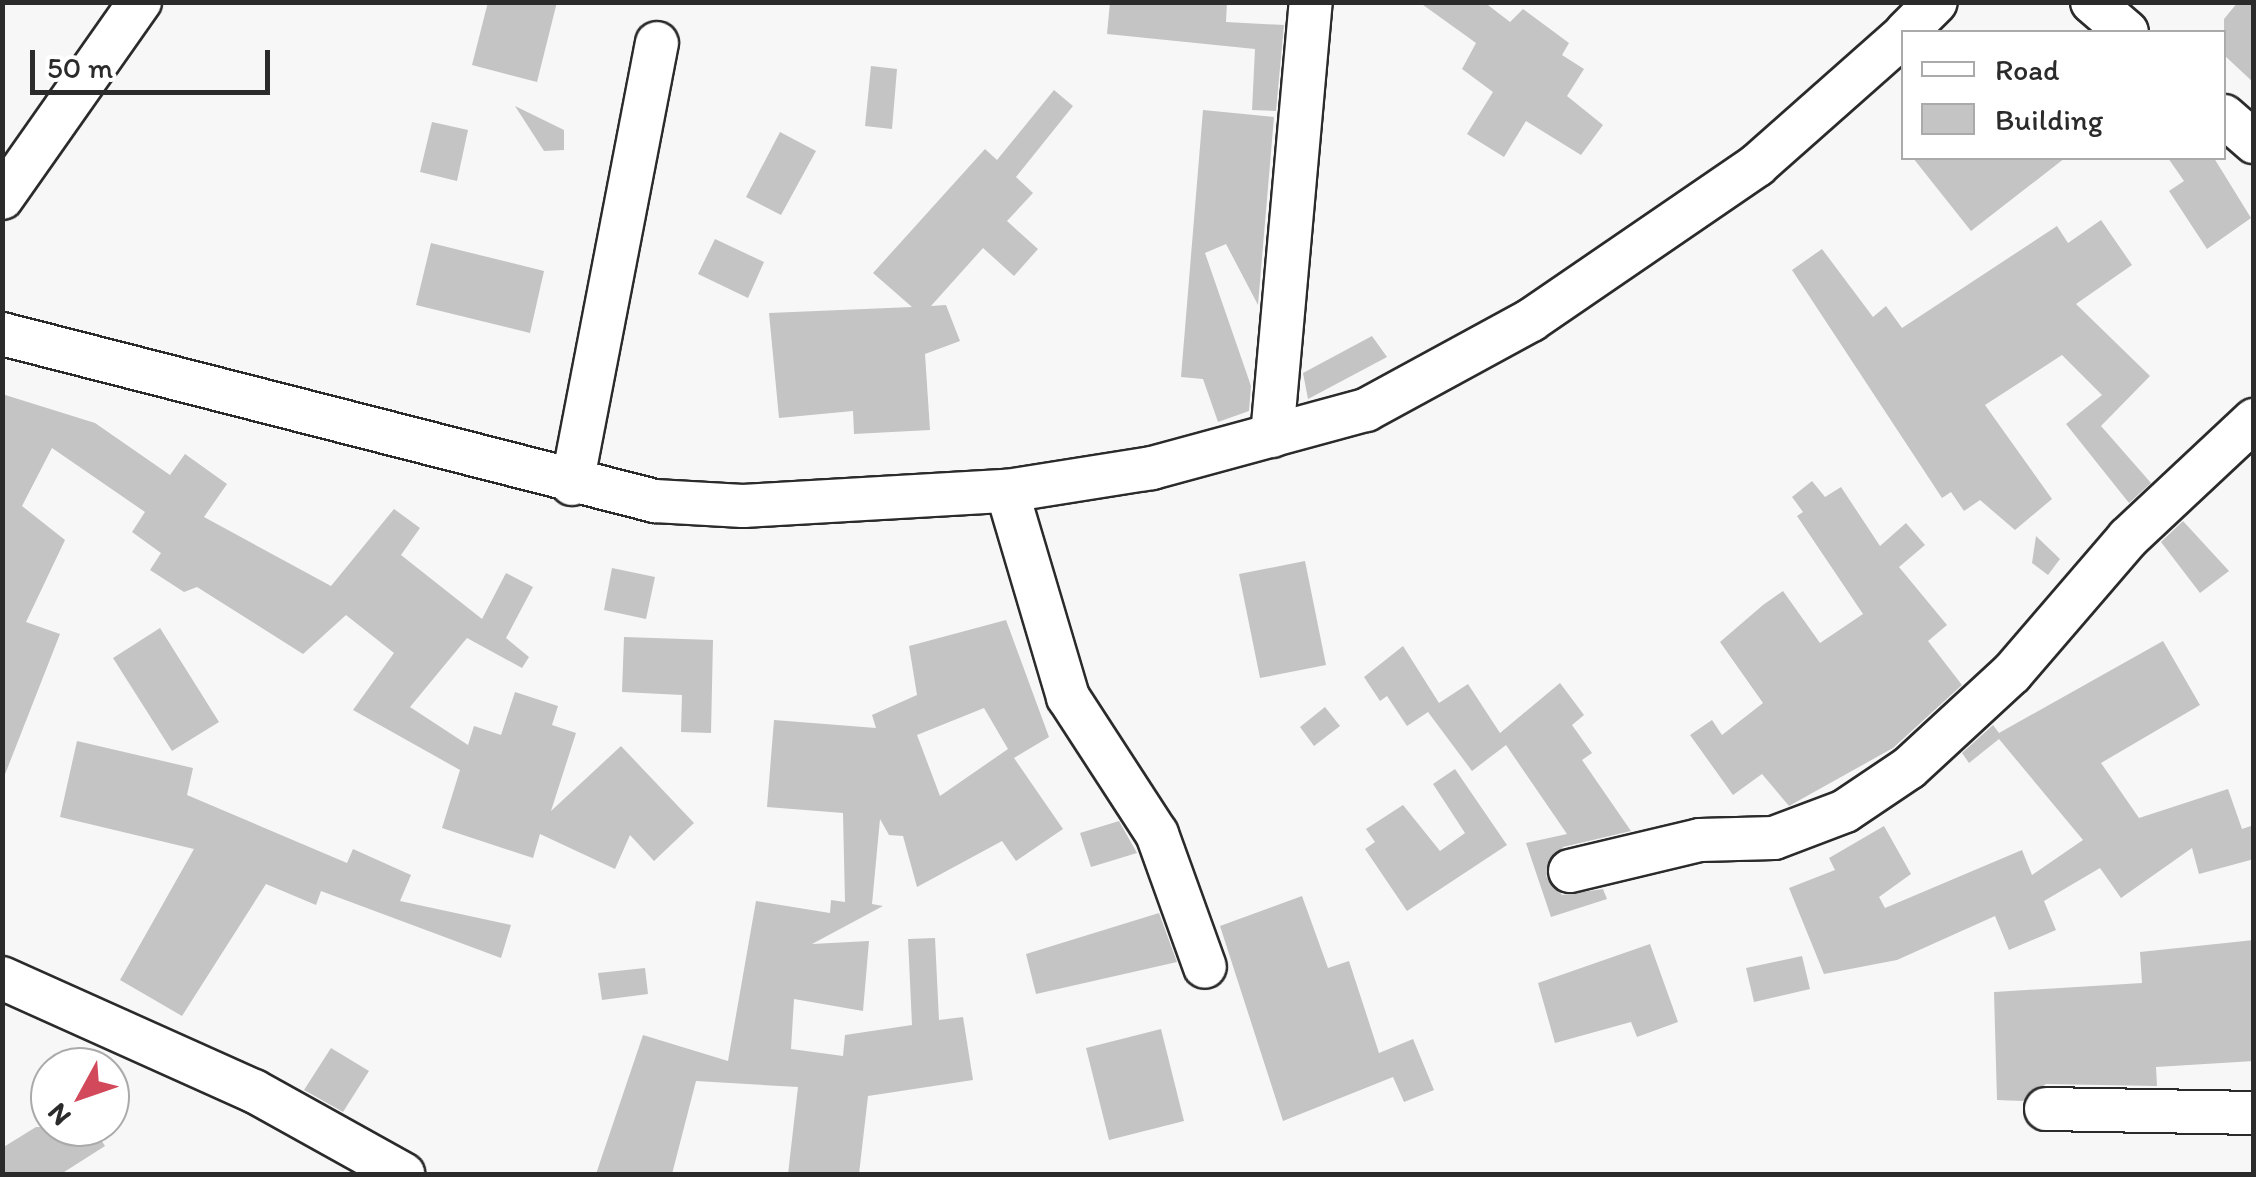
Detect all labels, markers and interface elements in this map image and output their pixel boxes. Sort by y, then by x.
scale bar [35,30,275,92]
legend [1901,30,2226,160]
text: 50 m [47,49,113,86]
text: Road [1995,51,2060,88]
text: Building [1995,101,2103,138]
north arrow [30,1047,130,1147]
text: N [39,1097,78,1133]

